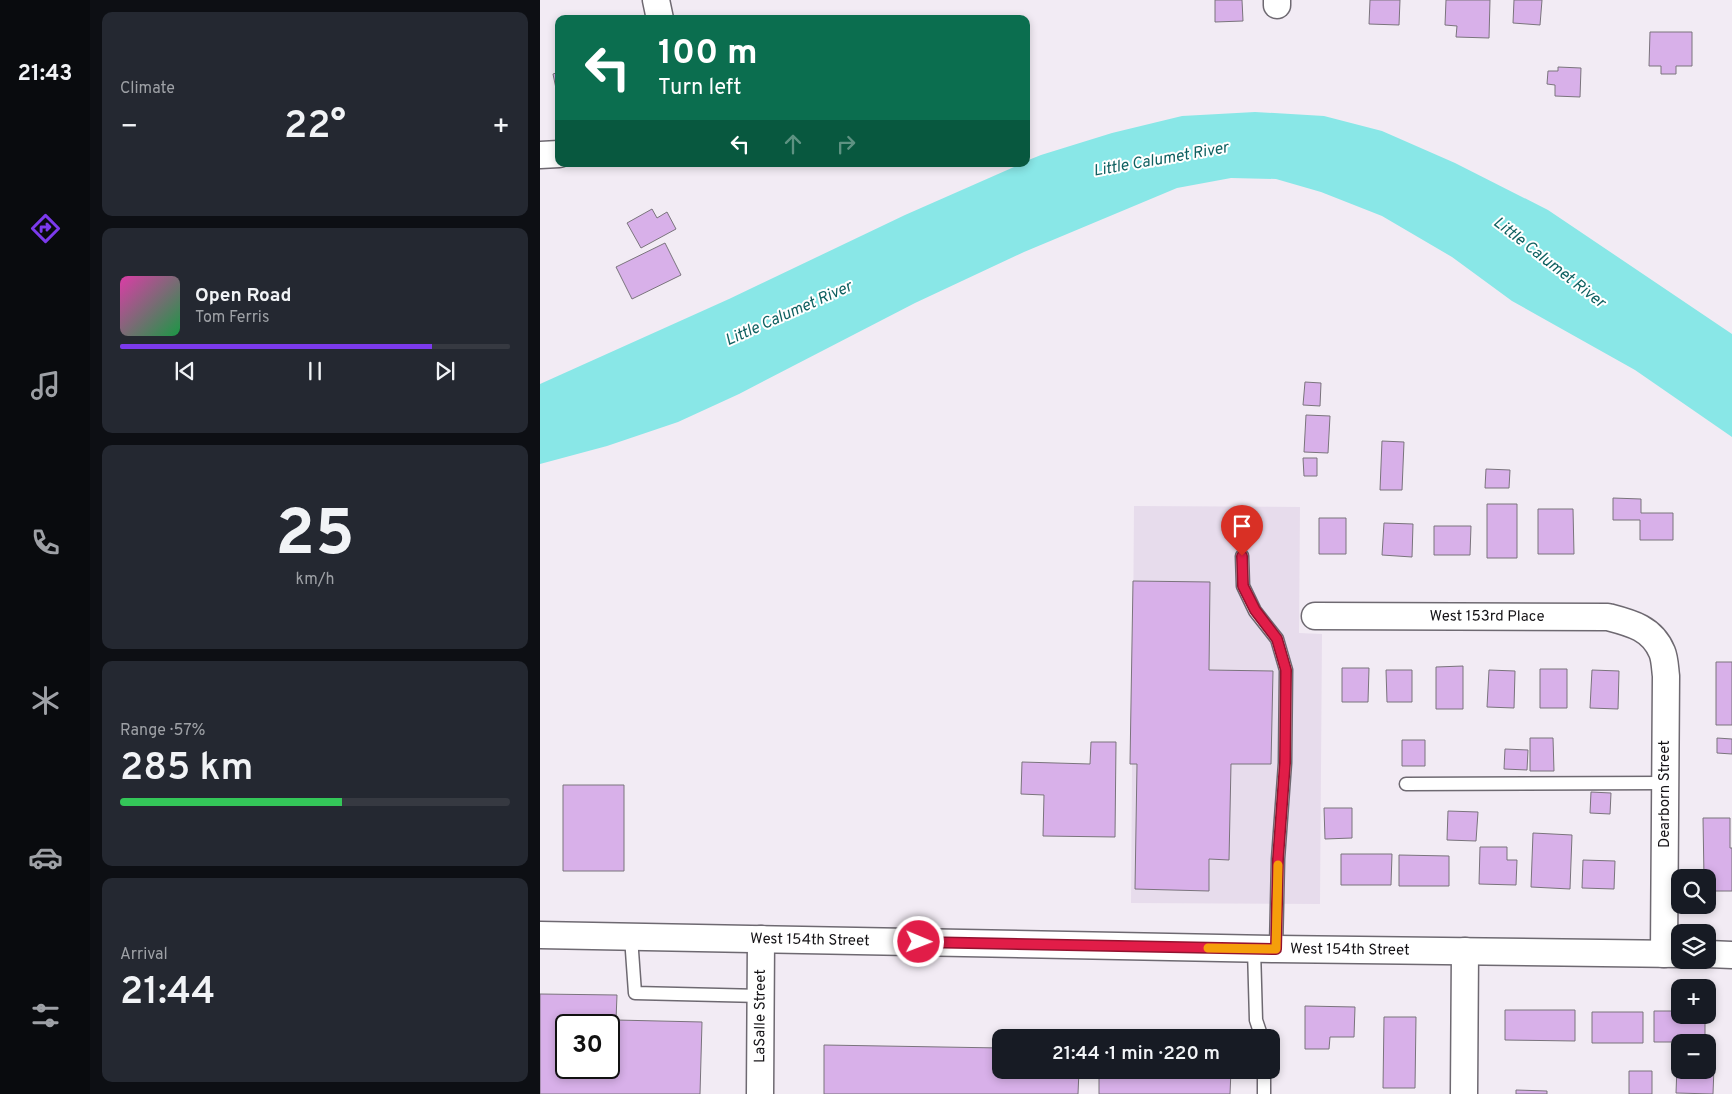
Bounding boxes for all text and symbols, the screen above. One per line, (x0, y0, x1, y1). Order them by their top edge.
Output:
text: 100 m (658, 32, 758, 76)
icon: left (575, 35, 640, 100)
text: 21:43 (18, 61, 72, 88)
text: Turn left (658, 75, 741, 102)
text: Climate (120, 79, 175, 99)
text: 22° (284, 103, 346, 152)
text: − (120, 110, 138, 146)
text: + (492, 110, 510, 146)
icon: left (726, 130, 754, 158)
icon: ahead (779, 130, 807, 158)
icon: right (832, 130, 860, 158)
water label: Little Calumet River (1092, 138, 1232, 182)
icon: directions (28, 211, 63, 246)
water label: Little Calumet River (1489, 213, 1611, 314)
water label: Little Calumet River (722, 276, 857, 351)
text: Open Road (195, 284, 291, 308)
text: Tom Ferris (195, 308, 269, 328)
icon: previous (171, 357, 199, 385)
icon: pause (301, 357, 329, 385)
icon: next (431, 357, 459, 385)
icon: music (28, 368, 63, 403)
text: 25 (275, 496, 355, 578)
pin (1221, 505, 1263, 556)
icon: arrive (1228, 512, 1256, 540)
icon: phone (28, 525, 63, 560)
text: km/h (296, 570, 334, 590)
street label: West 153rd Place (1429, 607, 1545, 626)
icon: climate (28, 683, 63, 718)
text: Range · 57% (120, 721, 205, 741)
street label: Dearborn Street (1656, 740, 1675, 848)
text: 285 km (120, 745, 254, 794)
icon: car (28, 840, 63, 875)
map controls (1671, 869, 1716, 1079)
button: search (1671, 869, 1716, 914)
position arrow (892, 915, 944, 967)
button: layers (1671, 924, 1716, 969)
street label: West 154th Street (750, 929, 870, 951)
street label: West 154th Street (1290, 940, 1410, 960)
text: Arrival (120, 945, 168, 965)
text: 21:44 (120, 969, 215, 1018)
street label: LaSalle Street (751, 969, 770, 1063)
button: + (1671, 979, 1716, 1024)
icon: filters (28, 998, 63, 1033)
speed limit sign: 30 (555, 1014, 620, 1079)
button: − (1671, 1034, 1716, 1079)
text: 21:44 · 1 min · 220 m (1052, 1042, 1220, 1066)

